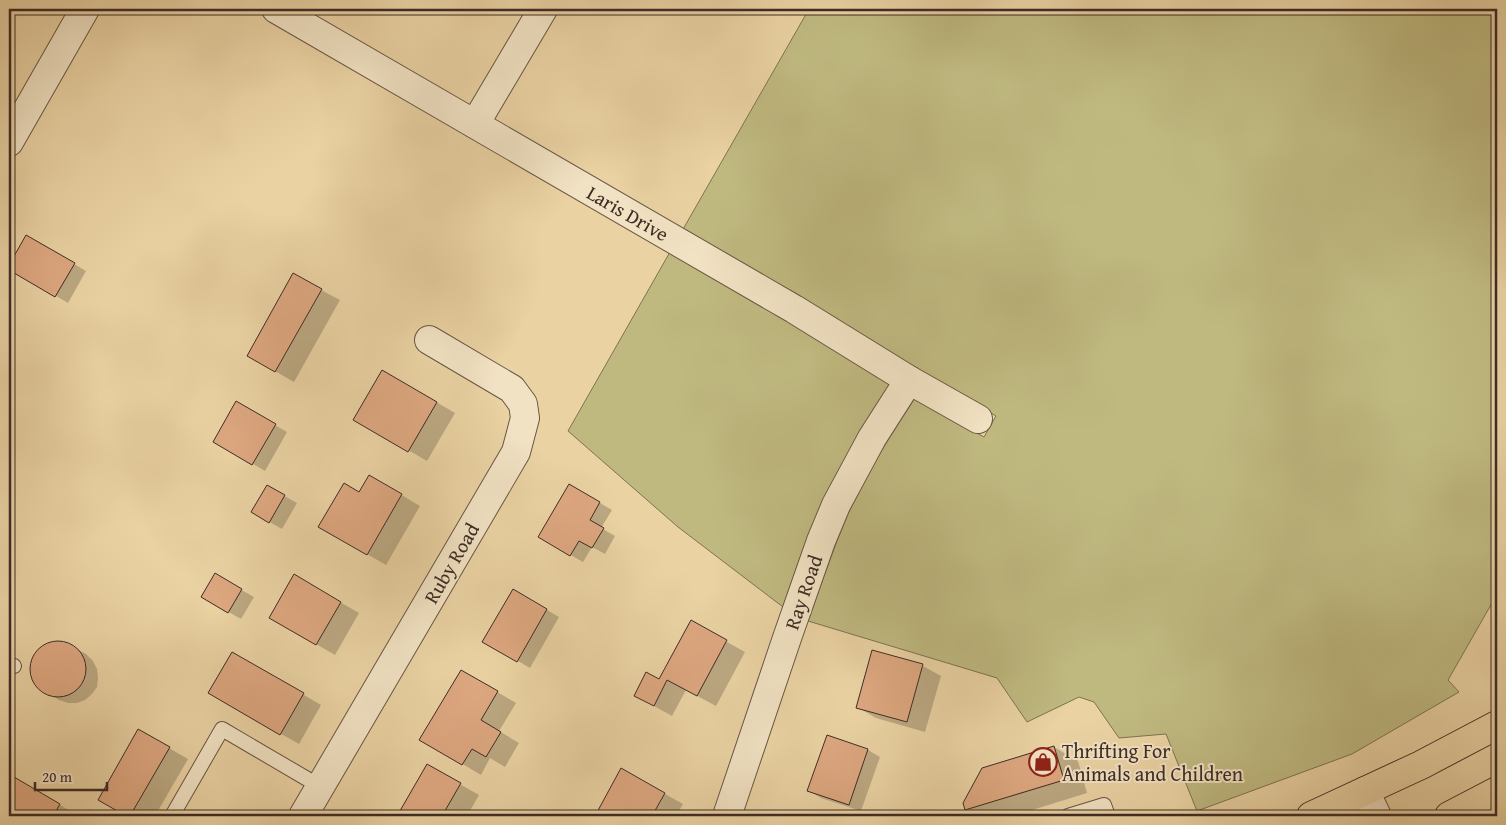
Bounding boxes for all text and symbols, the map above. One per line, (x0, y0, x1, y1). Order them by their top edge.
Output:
street label: Laris Drive (582, 178, 674, 248)
street label: Ruby Road (416, 517, 486, 609)
street label: Ray Road (777, 550, 829, 633)
place label: Thrifting For Animals and Children (1062, 736, 1243, 788)
shop icon: Thrifting For Animals and Children (1028, 747, 1058, 777)
scale bar (35, 760, 108, 792)
text: 20 m (42, 766, 73, 787)

